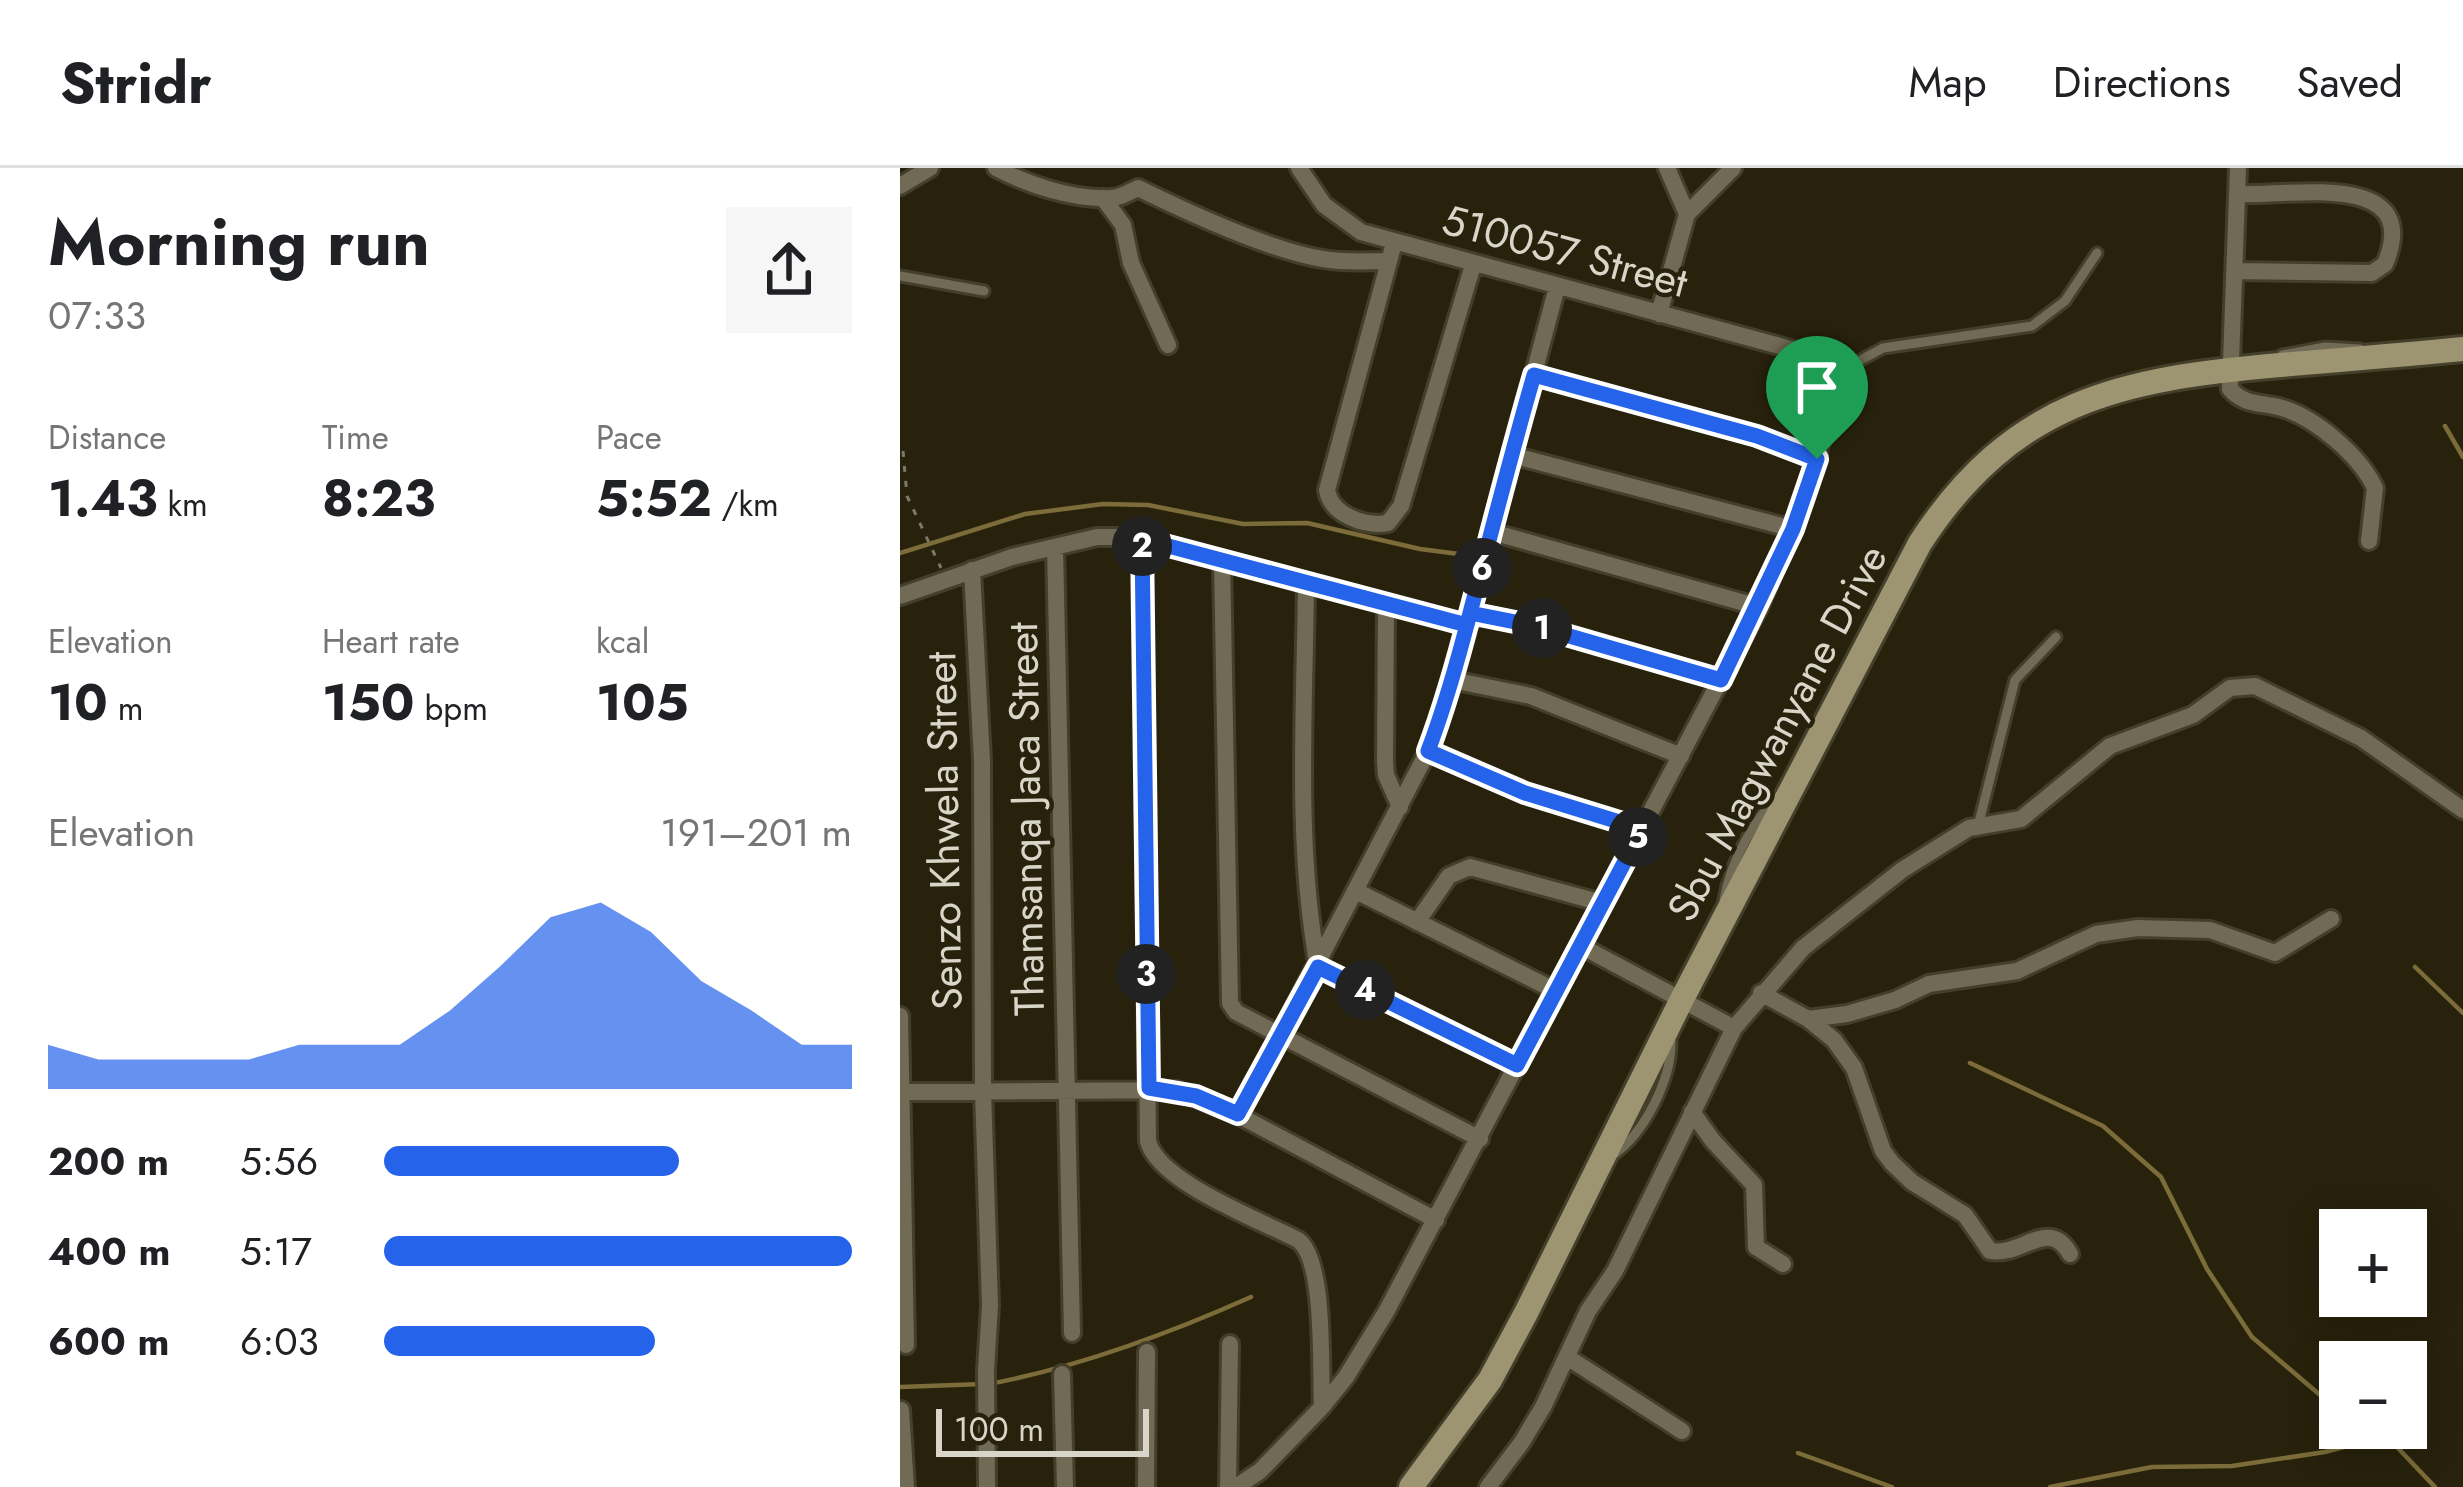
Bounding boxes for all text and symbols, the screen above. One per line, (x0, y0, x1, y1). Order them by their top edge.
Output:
text: Stridr (60, 42, 212, 124)
text: Map (1909, 52, 1987, 113)
text: Directions (2053, 52, 2231, 113)
text: Saved (2297, 52, 2403, 113)
street label: 510057 Street (1436, 189, 1694, 313)
text: Morning run (48, 194, 430, 290)
button: share (726, 207, 852, 333)
text: 07:33 (48, 287, 146, 344)
pin (1766, 336, 1868, 459)
icon: arrive (1784, 354, 1850, 420)
text: Distance (48, 414, 166, 461)
text: Time (322, 414, 389, 461)
text: Pace (596, 414, 662, 461)
text: 1.43 (48, 461, 158, 535)
text: 8:23 (322, 461, 436, 535)
text: 5:52 (596, 461, 712, 535)
text: km (158, 481, 208, 528)
text: /km (712, 481, 779, 528)
pin: 2 (1112, 516, 1172, 576)
text: 2 (1131, 522, 1153, 569)
street label: Sbu Magwanyane Drive (1652, 534, 1902, 932)
pin: 6 (1452, 538, 1512, 598)
text: 6 (1471, 544, 1493, 591)
pin: 1 (1512, 598, 1572, 658)
text: 1 (1534, 604, 1550, 651)
text: Elevation (48, 618, 172, 665)
text: Heart rate (322, 618, 460, 665)
text: kcal (596, 618, 649, 665)
street label: Thamsanqa Jaca Street (992, 622, 1060, 1016)
street label: Senzo Khwela Street (910, 651, 978, 1011)
text: 10 (48, 665, 108, 739)
text: 150 (322, 665, 415, 739)
text: 105 (596, 665, 689, 739)
text: m (108, 685, 143, 732)
text: bpm (415, 685, 488, 732)
text: Elevation (48, 804, 195, 861)
text: 191–201 m (660, 804, 852, 861)
pin: 5 (1608, 807, 1668, 867)
text: 5 (1627, 813, 1649, 860)
pin: 3 (1116, 944, 1176, 1004)
text: 3 (1136, 950, 1156, 997)
pin: 4 (1335, 960, 1395, 1020)
text: 4 (1353, 966, 1377, 1013)
text: 200 m (48, 1133, 169, 1190)
text: 5:56 (240, 1133, 318, 1190)
map controls (2319, 1209, 2427, 1449)
button: + (2319, 1209, 2427, 1317)
text: 400 m (48, 1223, 171, 1280)
text: 5:17 (240, 1223, 312, 1280)
text: 600 m (48, 1313, 169, 1370)
text: 6:03 (240, 1313, 319, 1370)
button: − (2319, 1341, 2427, 1449)
scale bar (936, 1403, 1149, 1456)
text: 100 m (954, 1406, 1044, 1453)

